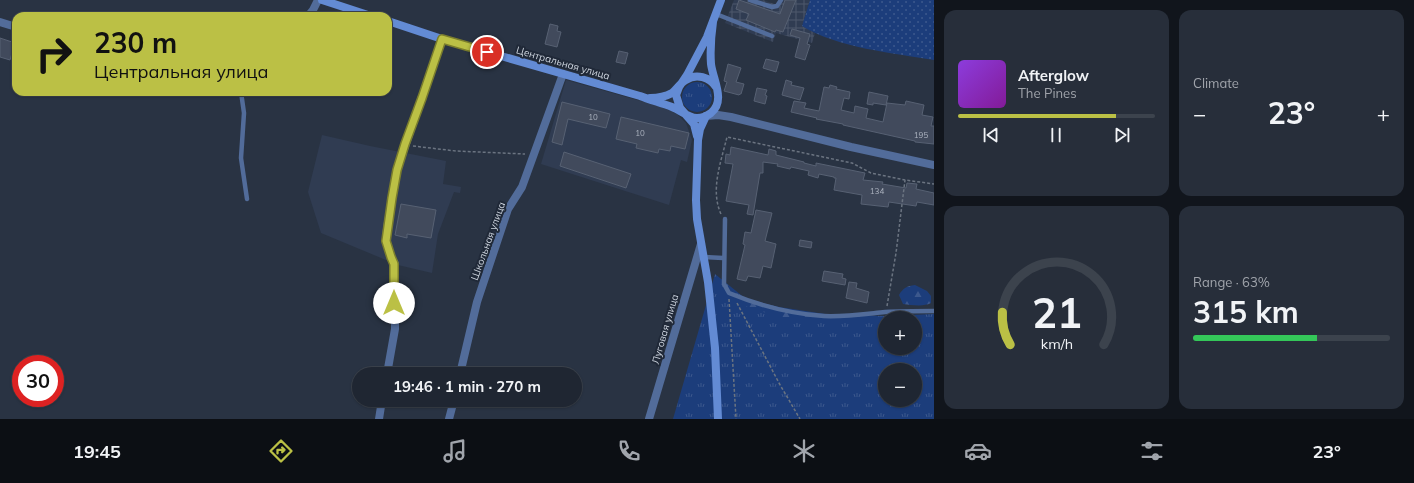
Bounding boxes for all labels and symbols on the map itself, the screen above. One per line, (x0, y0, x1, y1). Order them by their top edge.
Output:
pin (470, 35, 504, 69)
street label: Центральная улица (515, 43, 611, 83)
house number: 10 (588, 112, 598, 122)
house number: 10 (635, 128, 645, 138)
house number: 195 (914, 130, 928, 140)
house number: 134 (870, 186, 884, 196)
street label: Школьная улица (468, 200, 508, 282)
position arrow (373, 282, 415, 324)
street label: Луговая улица (649, 292, 681, 366)
speed limit sign: 30 (12, 355, 64, 407)

